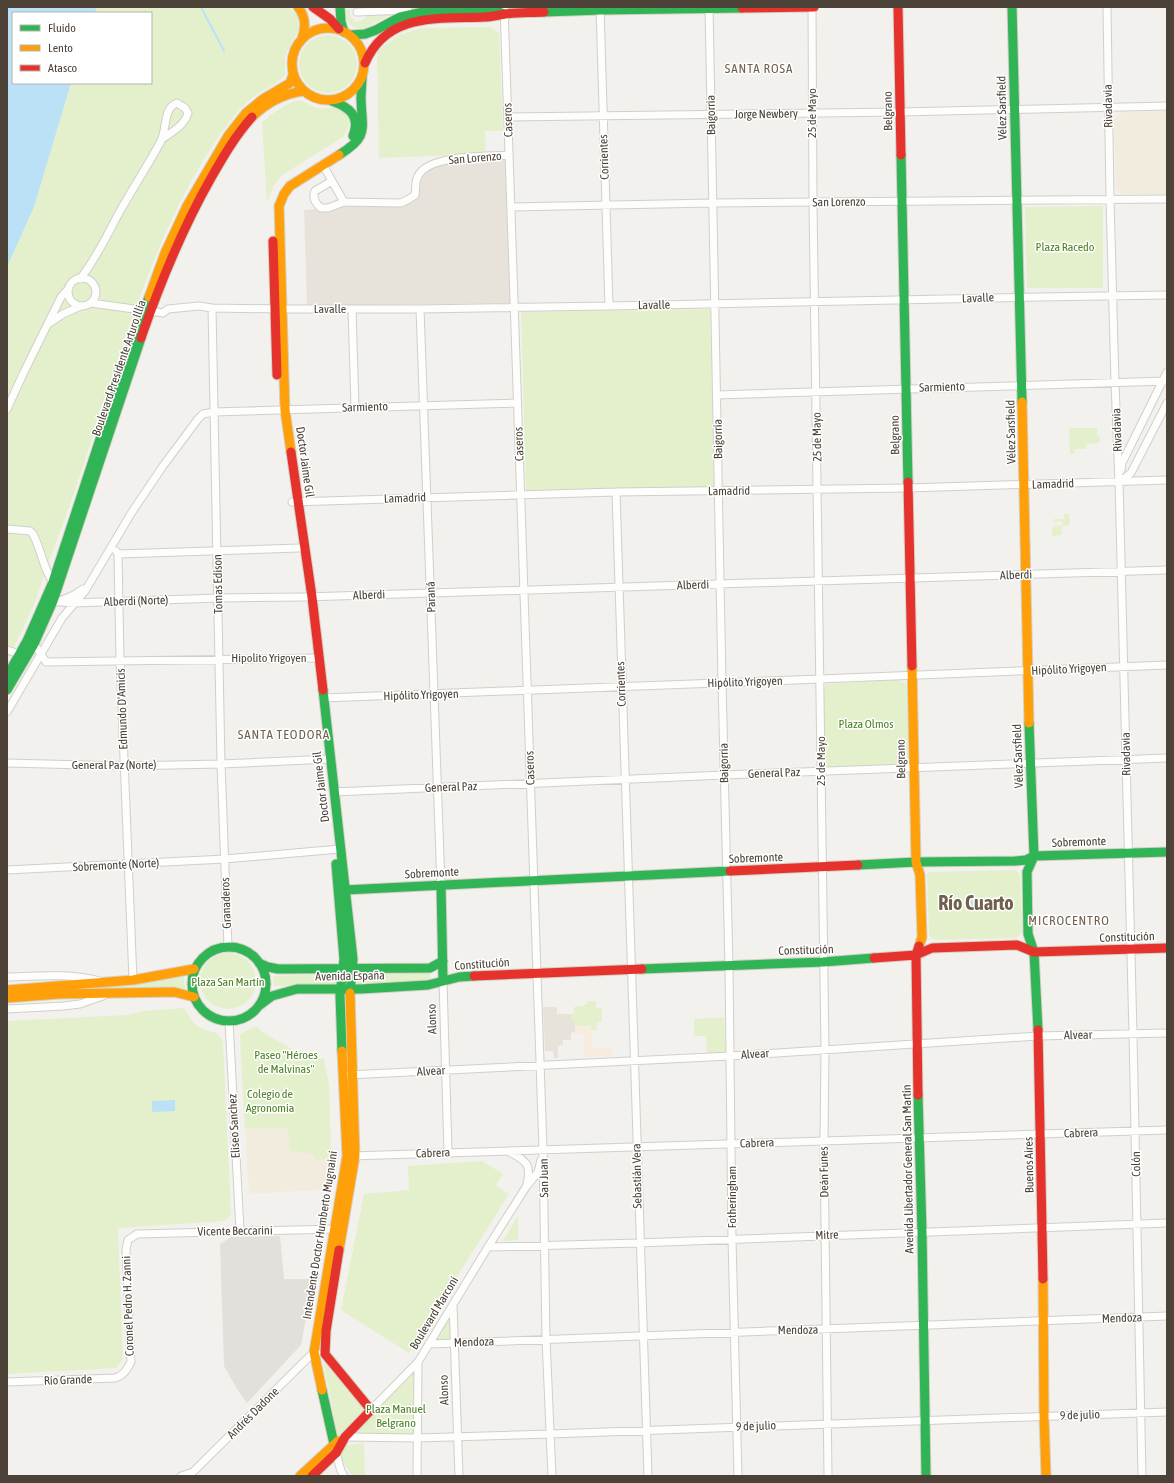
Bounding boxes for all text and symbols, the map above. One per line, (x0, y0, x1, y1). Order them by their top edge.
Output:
legend (12, 12, 152, 84)
text: Fluido (48, 21, 76, 35)
text: Lento (48, 41, 73, 55)
text: Atasco (48, 61, 78, 75)
district label: SANTA ROSA (725, 61, 793, 76)
street label: Vélez Sarsfield (994, 76, 1010, 140)
street label: Rivadavia (1101, 84, 1115, 128)
street label: 25 de Mayo (805, 88, 819, 138)
street label: Belgrano (881, 91, 895, 131)
street label: Baigorria (704, 95, 718, 135)
street label: Caseros (500, 103, 516, 137)
street label: Jorge Newbery (734, 106, 798, 122)
street label: Corrientes (596, 134, 612, 180)
street label: San Lorenzo (448, 149, 502, 167)
street label: San Lorenzo (812, 195, 866, 209)
park label: Plaza Racedo (1036, 240, 1095, 254)
street label: Lavalle (962, 290, 994, 306)
street label: Boulevard Presidente Arturo Illia (89, 298, 149, 438)
street label: Lavalle (638, 298, 670, 312)
street label: Lavalle (314, 302, 346, 316)
street label: Sarmiento (919, 379, 965, 395)
street label: Sarmiento (342, 399, 388, 415)
street label: Vélez Sarsfield (1003, 400, 1019, 464)
street label: Rivadavia (1109, 408, 1125, 452)
street label: 25 de Mayo (810, 412, 824, 462)
street label: Belgrano (888, 415, 902, 455)
street label: Baigorria (711, 419, 725, 459)
street label: Doctor Jaime Gil (293, 426, 317, 499)
street label: Caseros (511, 427, 527, 461)
street label: Lamadrid (1032, 476, 1074, 492)
street label: Lamadrid (708, 484, 750, 498)
street label: Lamadrid (384, 490, 426, 506)
street label: Tomas Edison (210, 554, 226, 614)
street label: Alberdi (1000, 567, 1032, 583)
street label: Alberdi (677, 577, 709, 593)
street label: Paraná (423, 581, 439, 613)
street label: Alberdi (353, 587, 385, 603)
street label: Alberdi (Norte) (104, 593, 169, 609)
street label: Hipolito Yrigoyen (231, 651, 307, 665)
street label: Hipólito Yrigoyen (1031, 660, 1107, 678)
street label: Corrientes (613, 661, 629, 707)
street label: Edmundo D'Amicis (114, 668, 130, 750)
street label: Hipólito Yrigoyen (707, 674, 783, 690)
street label: Hipólito Yrigoyen (383, 687, 459, 703)
park label: Plaza Olmos (839, 717, 893, 731)
street label: Vélez Sarsfield (1010, 724, 1026, 788)
district label: SANTA TEODORA (238, 727, 330, 742)
street label: Rivadavia (1119, 732, 1133, 776)
street label: 25 de Mayo (814, 736, 828, 786)
street label: Belgrano (894, 739, 908, 779)
street label: Baigorria (717, 743, 731, 783)
street label: Doctor Jaime Gil (310, 750, 332, 823)
street label: Caseros (522, 751, 538, 785)
street label: General Paz (Norte) (72, 758, 156, 772)
street label: General Paz (748, 765, 801, 781)
street label: General Paz (425, 779, 478, 795)
street label: Sobremonte (1052, 834, 1106, 850)
street label: Sobremonte (729, 850, 783, 866)
street label: Sobremonte (Norte) (72, 856, 160, 874)
street label: Sobremonte (405, 865, 459, 881)
street label: Granaderos (218, 877, 234, 929)
district label: Río Cuarto (938, 891, 1014, 914)
district label: MICROCENTRO (1028, 913, 1110, 928)
street label: Constitución (1099, 929, 1155, 945)
street label: Constitución (778, 942, 834, 958)
street label: Constitución (454, 955, 510, 973)
street label: Avenida España (315, 968, 385, 984)
park label: Plaza San Martín (191, 975, 265, 989)
street label: Alonso (424, 1003, 440, 1034)
street label: Alvear (1064, 1028, 1093, 1042)
street label: Alvear (740, 1046, 770, 1062)
park label: Paseo "Héroes de Malvinas" (254, 1048, 318, 1076)
street label: Alvear (416, 1063, 446, 1079)
street label: Avenida Libertador General San Martín (900, 1084, 916, 1254)
park label: Colegio de Agronomia (246, 1087, 294, 1115)
street label: Eliseo Sanchez (225, 1093, 243, 1159)
street label: Cabrera (1063, 1125, 1099, 1141)
street label: Cabrera (739, 1135, 775, 1151)
street label: Buenos Aires (1022, 1137, 1036, 1193)
street label: Sebastián Vera (629, 1143, 645, 1209)
street label: Cabrera (415, 1145, 451, 1161)
street label: Deán Funes (817, 1146, 831, 1198)
street label: Intendente Doctor Humberto Mugnaini (300, 1150, 340, 1320)
street label: Colón (1129, 1151, 1143, 1177)
street label: San Juan (537, 1158, 551, 1198)
street label: Fotheringham (725, 1166, 739, 1228)
street label: Vicente Beccarini (197, 1223, 273, 1239)
street label: Mitre (815, 1228, 839, 1242)
street label: Coronel Pedro H. Zanni (119, 1256, 137, 1356)
street label: Boulevard Marconi (407, 1274, 461, 1352)
street label: Mendoza (1102, 1310, 1142, 1326)
street label: Mendoza (778, 1323, 818, 1337)
street label: Mendoza (454, 1334, 494, 1350)
street label: Río Grande (44, 1372, 92, 1388)
street label: Alonso (436, 1374, 452, 1405)
street label: Andrés Dadone (224, 1384, 282, 1442)
park label: Plaza Manuel Belgrano (366, 1402, 427, 1430)
street label: 9 de julio (1060, 1407, 1101, 1423)
street label: 9 de julio (736, 1418, 777, 1434)

